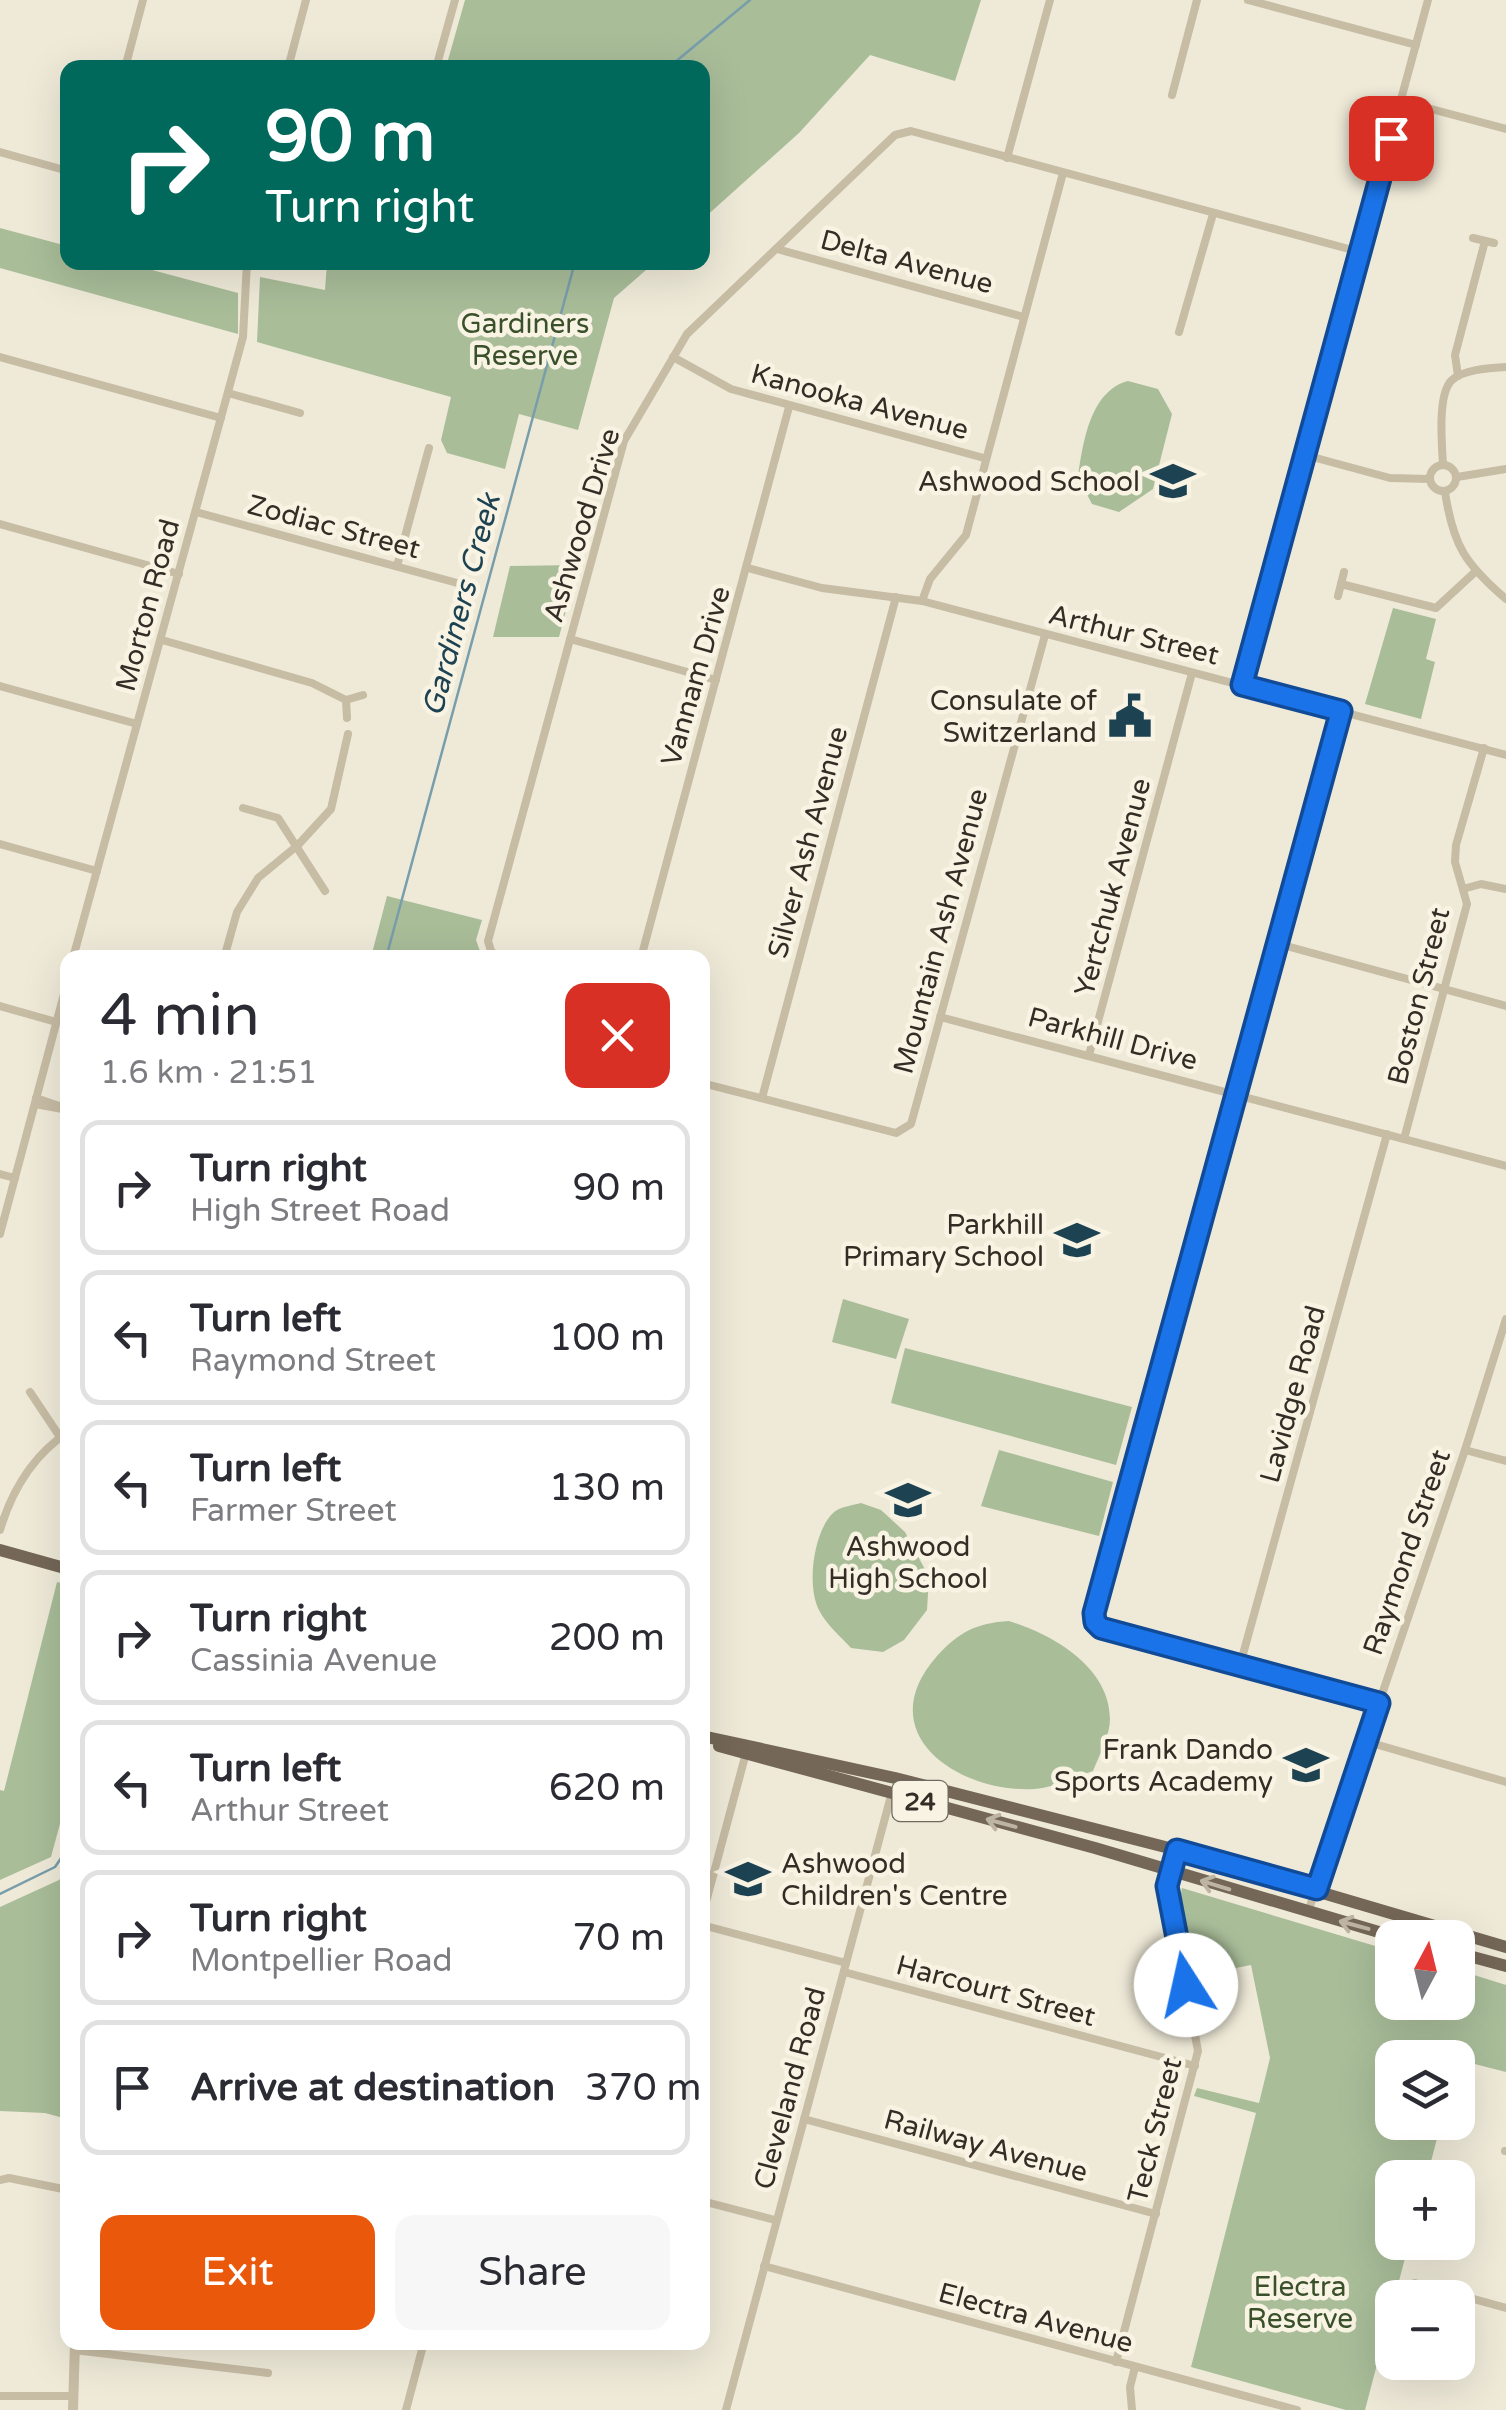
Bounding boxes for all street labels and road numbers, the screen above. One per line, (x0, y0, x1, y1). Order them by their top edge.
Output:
street label: Delta Avenue (817, 223, 997, 301)
street label: Kanooka Avenue (747, 357, 972, 447)
street label: Ashwood Drive (536, 424, 628, 626)
street label: Zodiac Street (244, 488, 424, 566)
street label: Morton Road (109, 516, 187, 695)
street label: Vannam Drive (654, 582, 738, 770)
street label: Arthur Street (1045, 597, 1223, 673)
street label: Silver Ash Avenue (761, 723, 855, 962)
street label: Yertchuk Avenue (1067, 774, 1158, 1000)
street label: Mountain Ash Avenue (886, 785, 995, 1078)
street label: Boston Street (1381, 904, 1457, 1088)
street label: Parkhill Drive (1024, 1000, 1201, 1078)
street label: Lavidge Road (1253, 1302, 1333, 1487)
street label: Raymond Street (1356, 1445, 1458, 1660)
road number: 24 (892, 1781, 948, 1821)
street label: Harcourt Street (892, 1948, 1099, 2034)
street label: Cleveland Road (747, 1984, 833, 2193)
street label: Teck Street (1120, 2054, 1190, 2206)
street label: Railway Avenue (880, 2102, 1091, 2190)
street label: Electra Avenue (935, 2276, 1137, 2360)

